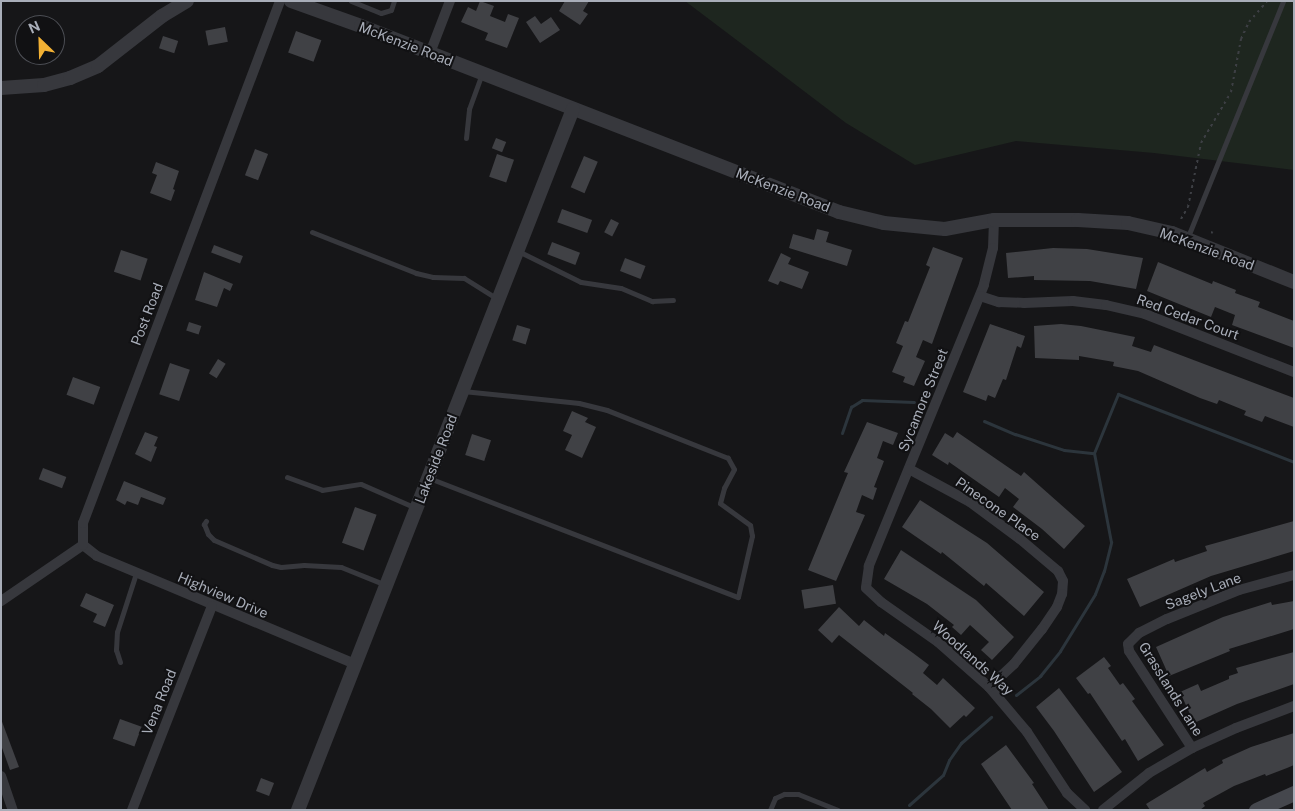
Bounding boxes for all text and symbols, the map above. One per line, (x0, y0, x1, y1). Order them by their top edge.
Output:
north arrow (15, 15, 65, 65)
text: N (26, 18, 43, 37)
street label: McKenzie Road (356, 18, 456, 70)
street label: McKenzie Road (733, 164, 833, 216)
street label: McKenzie Road (1157, 224, 1257, 274)
street label: Post Road (127, 280, 167, 348)
street label: Red Cedar Court (1134, 291, 1242, 343)
street label: Sycamore Street (895, 346, 951, 454)
street label: Lakeside Road (411, 412, 461, 506)
street label: Pinecone Place (952, 474, 1044, 544)
street label: Highview Drive (175, 568, 271, 622)
street label: Sagely Lane (1163, 569, 1243, 613)
street label: Woodlands Way (929, 617, 1017, 699)
street label: Grasslands Lane (1135, 639, 1207, 739)
street label: Vena Road (138, 667, 180, 737)

